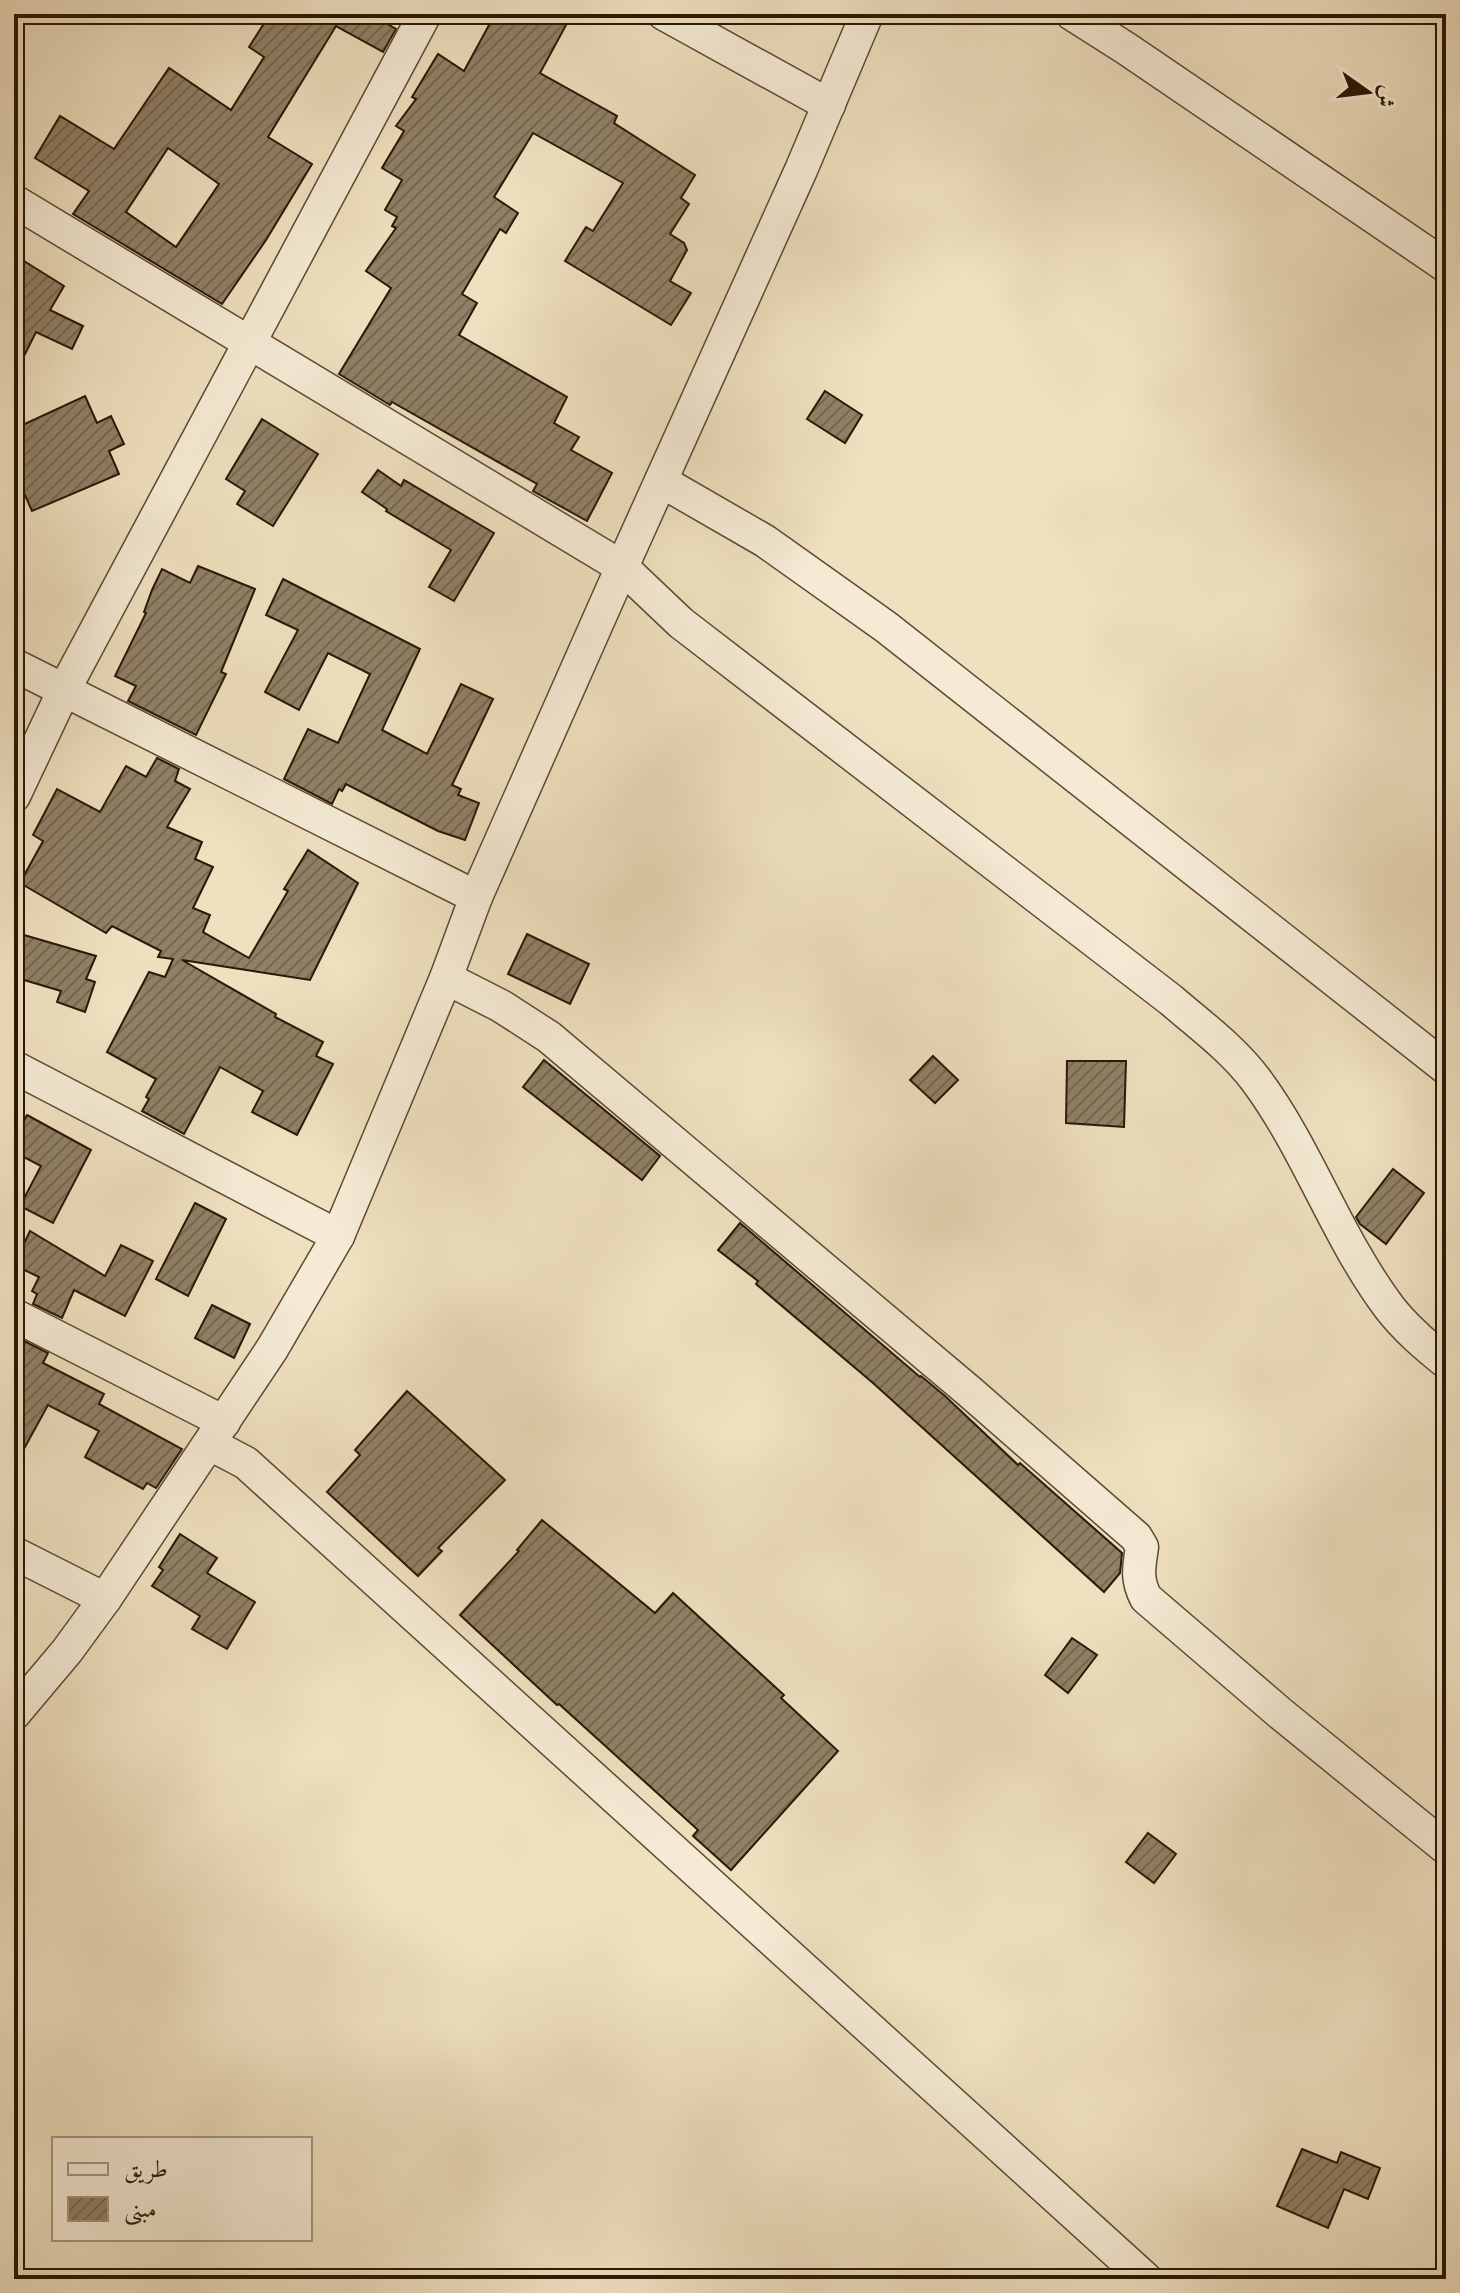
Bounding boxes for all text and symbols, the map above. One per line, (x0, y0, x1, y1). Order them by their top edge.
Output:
north arrow (1328, 52, 1408, 132)
text: ش (1370, 83, 1402, 110)
legend (52, 2137, 312, 2241)
text: طريق (124, 2155, 168, 2185)
text: مبنى (124, 2195, 157, 2226)

